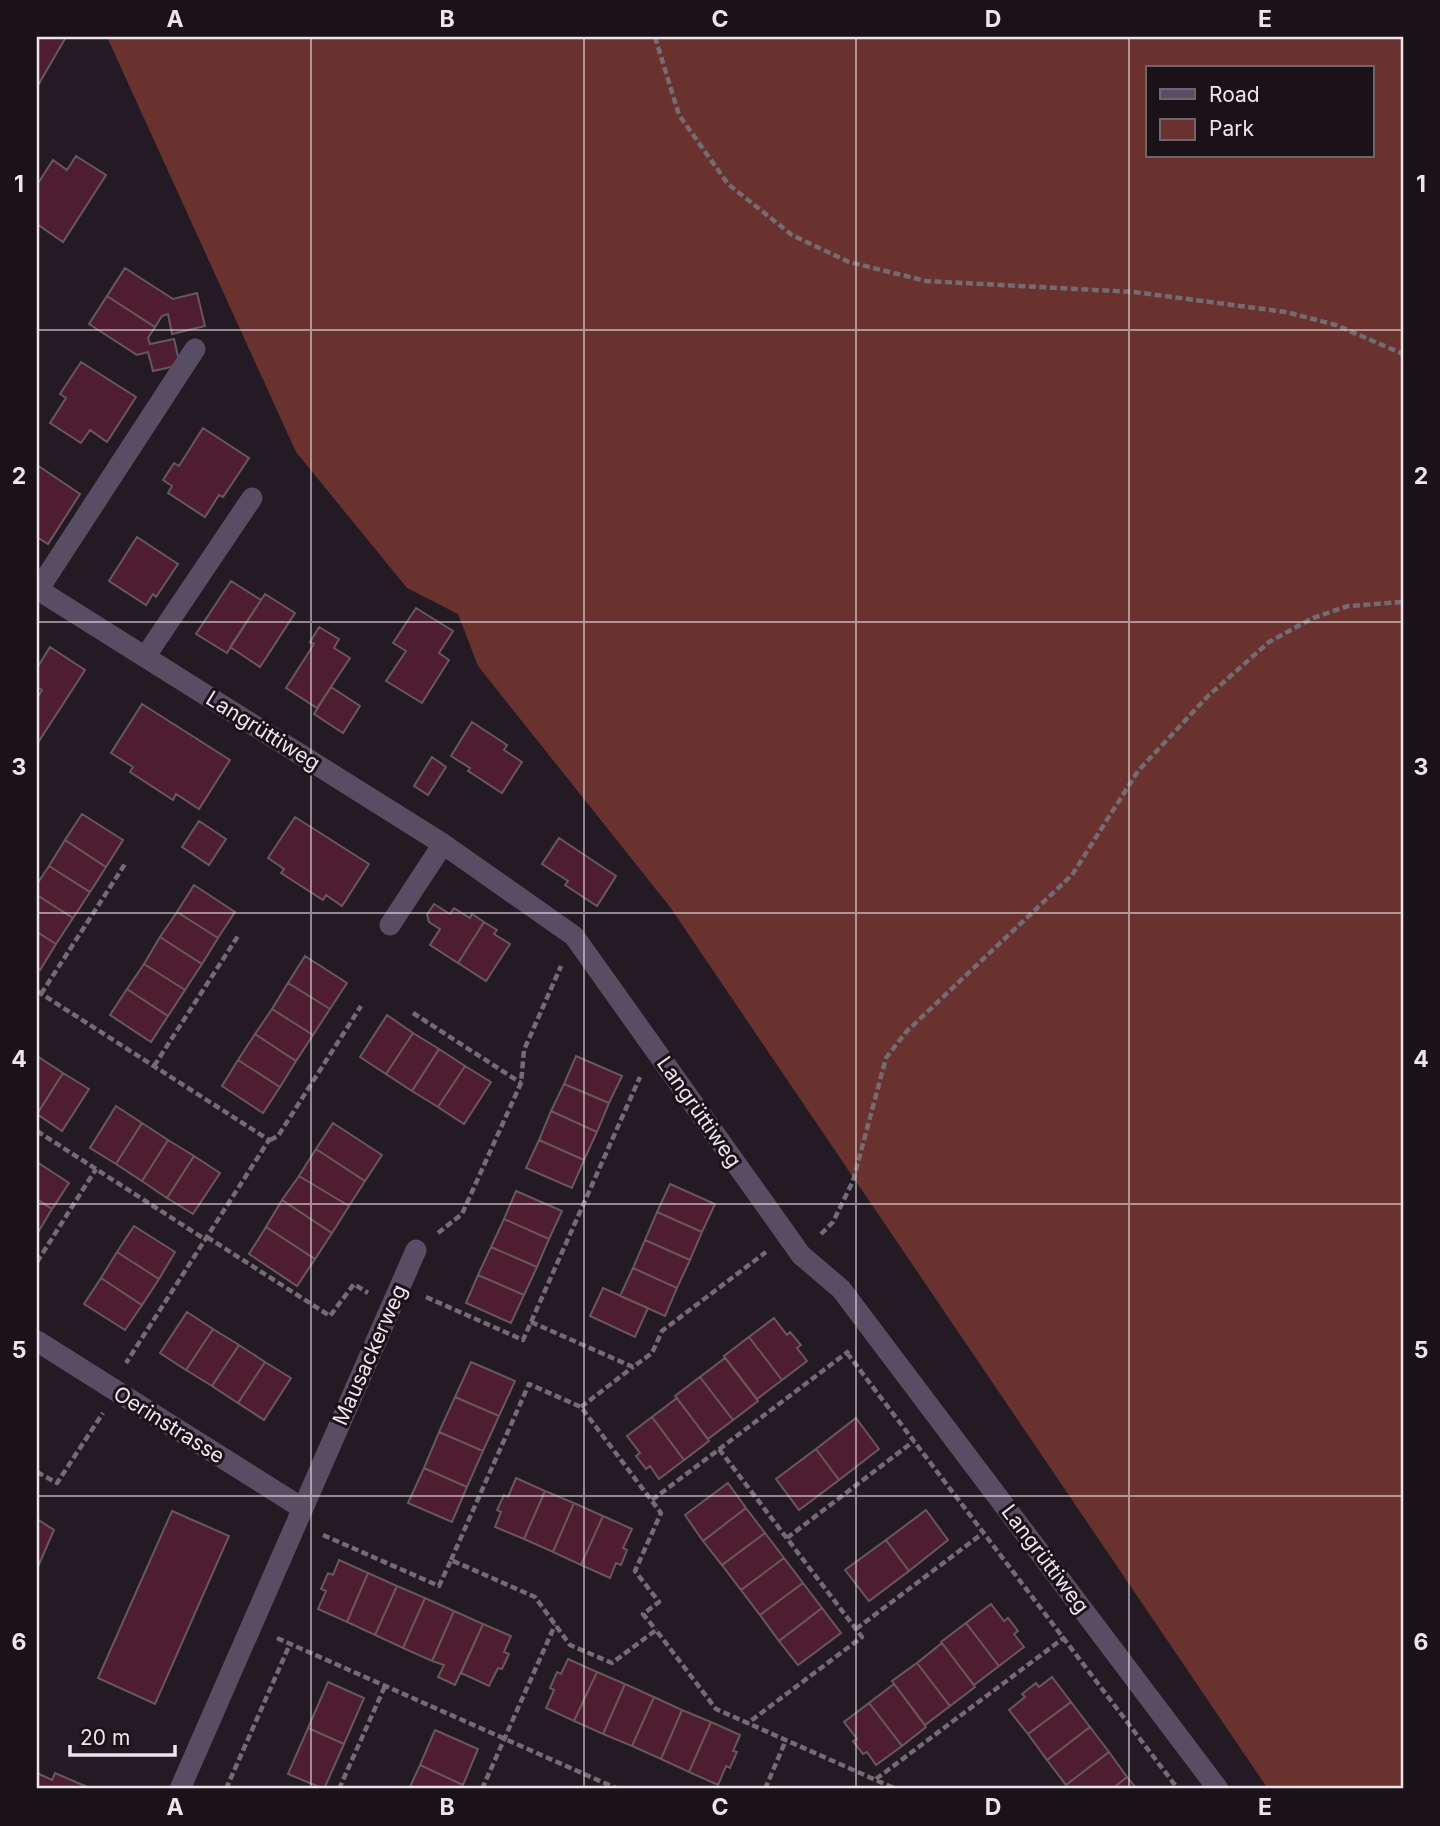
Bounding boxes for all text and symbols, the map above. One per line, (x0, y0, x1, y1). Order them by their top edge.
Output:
text: A (166, 5, 184, 33)
text: B (439, 5, 455, 33)
text: C (711, 5, 729, 33)
text: D (985, 5, 1001, 33)
text: E (1258, 5, 1272, 33)
legend (1146, 66, 1374, 158)
text: Road (1209, 82, 1260, 107)
text: Park (1209, 116, 1254, 141)
text: 1 (14, 170, 24, 198)
text: 1 (1416, 170, 1426, 198)
text: 2 (12, 462, 26, 490)
text: 2 (1414, 462, 1428, 490)
street label: Langrüttiweg (202, 686, 325, 775)
text: 3 (12, 753, 26, 781)
text: 3 (1414, 753, 1428, 781)
text: 4 (11, 1045, 27, 1073)
text: 4 (1413, 1045, 1429, 1073)
street label: Langrüttiweg (652, 1051, 747, 1172)
street label: Mausackerweg (327, 1281, 412, 1429)
text: 5 (12, 1336, 26, 1364)
text: 5 (1414, 1336, 1428, 1364)
street label: Oerinstrasse (109, 1381, 229, 1469)
street label: Langrüttiweg (996, 1499, 1094, 1618)
text: 6 (12, 1628, 26, 1656)
text: 6 (1414, 1628, 1428, 1656)
scale bar (70, 1714, 175, 1758)
text: 20 m (80, 1725, 130, 1750)
text: A (166, 1793, 184, 1821)
text: B (439, 1793, 455, 1821)
text: C (711, 1793, 729, 1821)
text: D (985, 1793, 1001, 1821)
text: E (1258, 1793, 1272, 1821)

